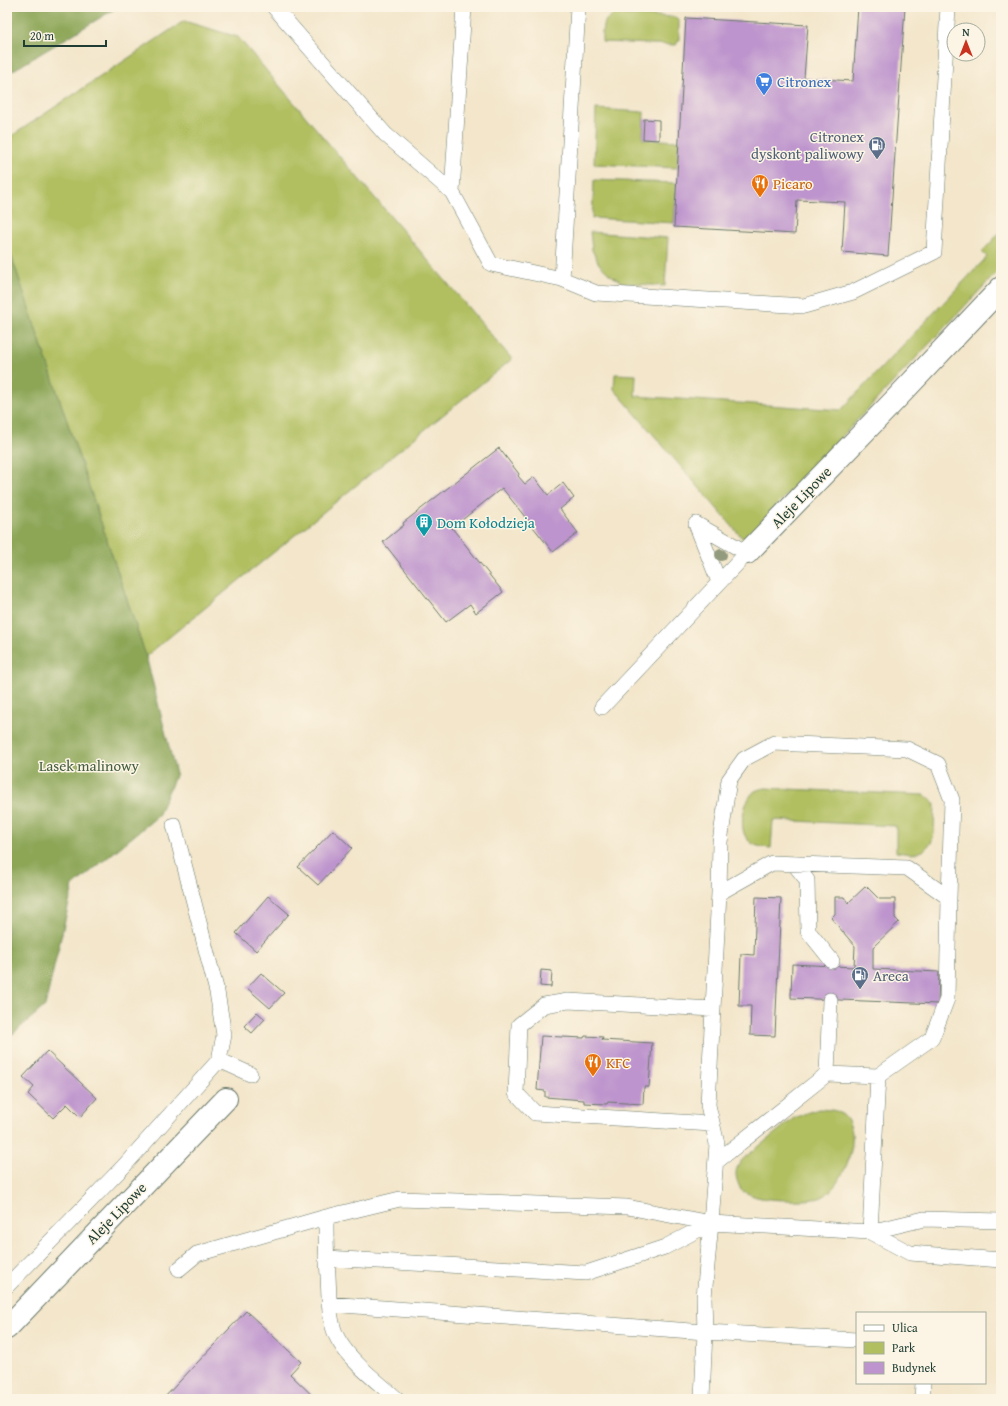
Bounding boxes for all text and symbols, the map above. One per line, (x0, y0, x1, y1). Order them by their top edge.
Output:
scale bar (24, 22, 106, 48)
north arrow (946, 22, 986, 62)
text: N (962, 24, 970, 40)
text: 20 m (30, 27, 54, 44)
supermarket icon: Citronex (754, 71, 774, 96)
place label: Citronex (777, 71, 832, 92)
place label: Citronex dyskont paliwowy (751, 126, 865, 164)
fuel station icon: Citronex dyskont paliwowy (867, 135, 887, 160)
restaurant icon: Picaro (750, 173, 770, 198)
place label: Picaro (773, 173, 813, 194)
street label: Aleje Lipowe (766, 461, 836, 533)
building icon: Dom Kołodzieja (414, 512, 434, 537)
place label: Dom Kołodzieja (437, 512, 535, 533)
park label: Lasek malinowy (39, 755, 140, 776)
fuel station icon: Areca (850, 965, 870, 990)
place label: Areca (873, 965, 909, 986)
restaurant icon: KFC (583, 1052, 603, 1077)
place label: KFC (606, 1052, 630, 1073)
street label: Aleje Lipowe (81, 1177, 151, 1249)
legend (856, 1312, 986, 1384)
text: Ulica (892, 1319, 918, 1336)
text: Park (892, 1339, 916, 1356)
text: Budynek (892, 1359, 937, 1376)

